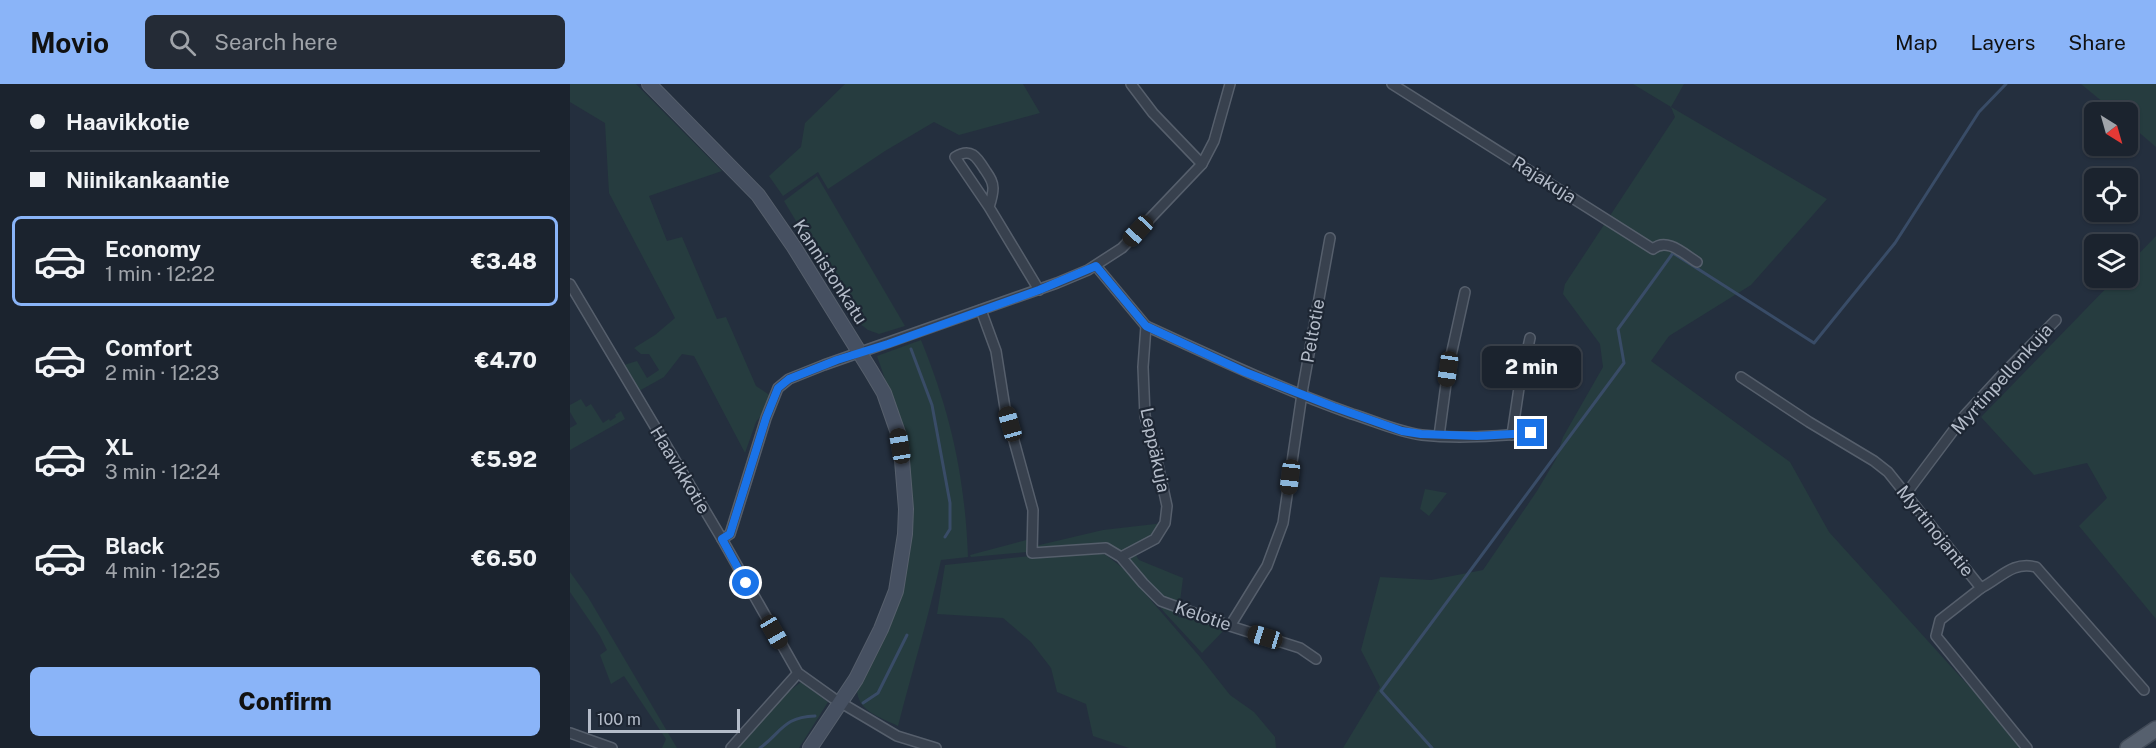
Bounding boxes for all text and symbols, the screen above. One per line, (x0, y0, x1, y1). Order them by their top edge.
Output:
search box (145, 15, 565, 69)
text: Movio (30, 26, 109, 59)
icon: search (166, 26, 199, 59)
text: Search here (214, 29, 338, 55)
text: Map (1895, 30, 1938, 55)
text: Layers (1971, 30, 2035, 55)
text: Share (2068, 30, 2126, 55)
north arrow (2084, 102, 2138, 156)
map controls (2084, 102, 2138, 288)
text: Haavikkotie (66, 109, 190, 135)
street label: Rajakuja (1508, 152, 1580, 207)
text: Niinikankaantie (66, 167, 230, 193)
button: locate (2084, 168, 2138, 222)
car (1119, 212, 1157, 250)
street label: Kannistonkatu (789, 216, 872, 328)
icon: car (33, 234, 87, 288)
button: layers (2084, 234, 2138, 288)
text: Economy (105, 236, 201, 262)
text: €3.48 (471, 248, 537, 274)
text: 1 min · 12:22 (105, 262, 215, 286)
street label: Peltotie (1297, 297, 1328, 364)
street label: Myrtinpellonkuja (1947, 319, 2057, 438)
icon: car (33, 333, 87, 387)
text: Comfort (105, 335, 192, 361)
callout: 2 min (1482, 346, 1580, 388)
text: €4.70 (475, 347, 537, 373)
car (1437, 350, 1459, 388)
text: 2 min (1505, 355, 1558, 379)
text: 2 min · 12:23 (105, 361, 219, 385)
car (996, 404, 1024, 444)
street label: Leppäkuja (1136, 405, 1175, 494)
route end (1517, 419, 1544, 446)
street label: Haavikkotie (646, 422, 715, 517)
car (888, 427, 912, 465)
icon: car (33, 432, 87, 486)
text: XL (105, 434, 133, 460)
text: €5.92 (471, 446, 537, 472)
car (1279, 458, 1301, 496)
text: 3 min · 12:24 (105, 460, 220, 484)
street label: Myrtinojantie (1892, 481, 1978, 580)
icon: car (33, 531, 87, 585)
text: Black (105, 533, 164, 559)
text: €6.50 (471, 545, 537, 571)
text: 4 min · 12:25 (105, 559, 220, 583)
route start (732, 569, 759, 596)
street label: Kelotie (1172, 596, 1234, 635)
car (757, 612, 791, 652)
car (1245, 623, 1285, 651)
button: Confirm (30, 667, 540, 736)
scale bar (588, 706, 740, 734)
text: 100 m (597, 710, 641, 729)

